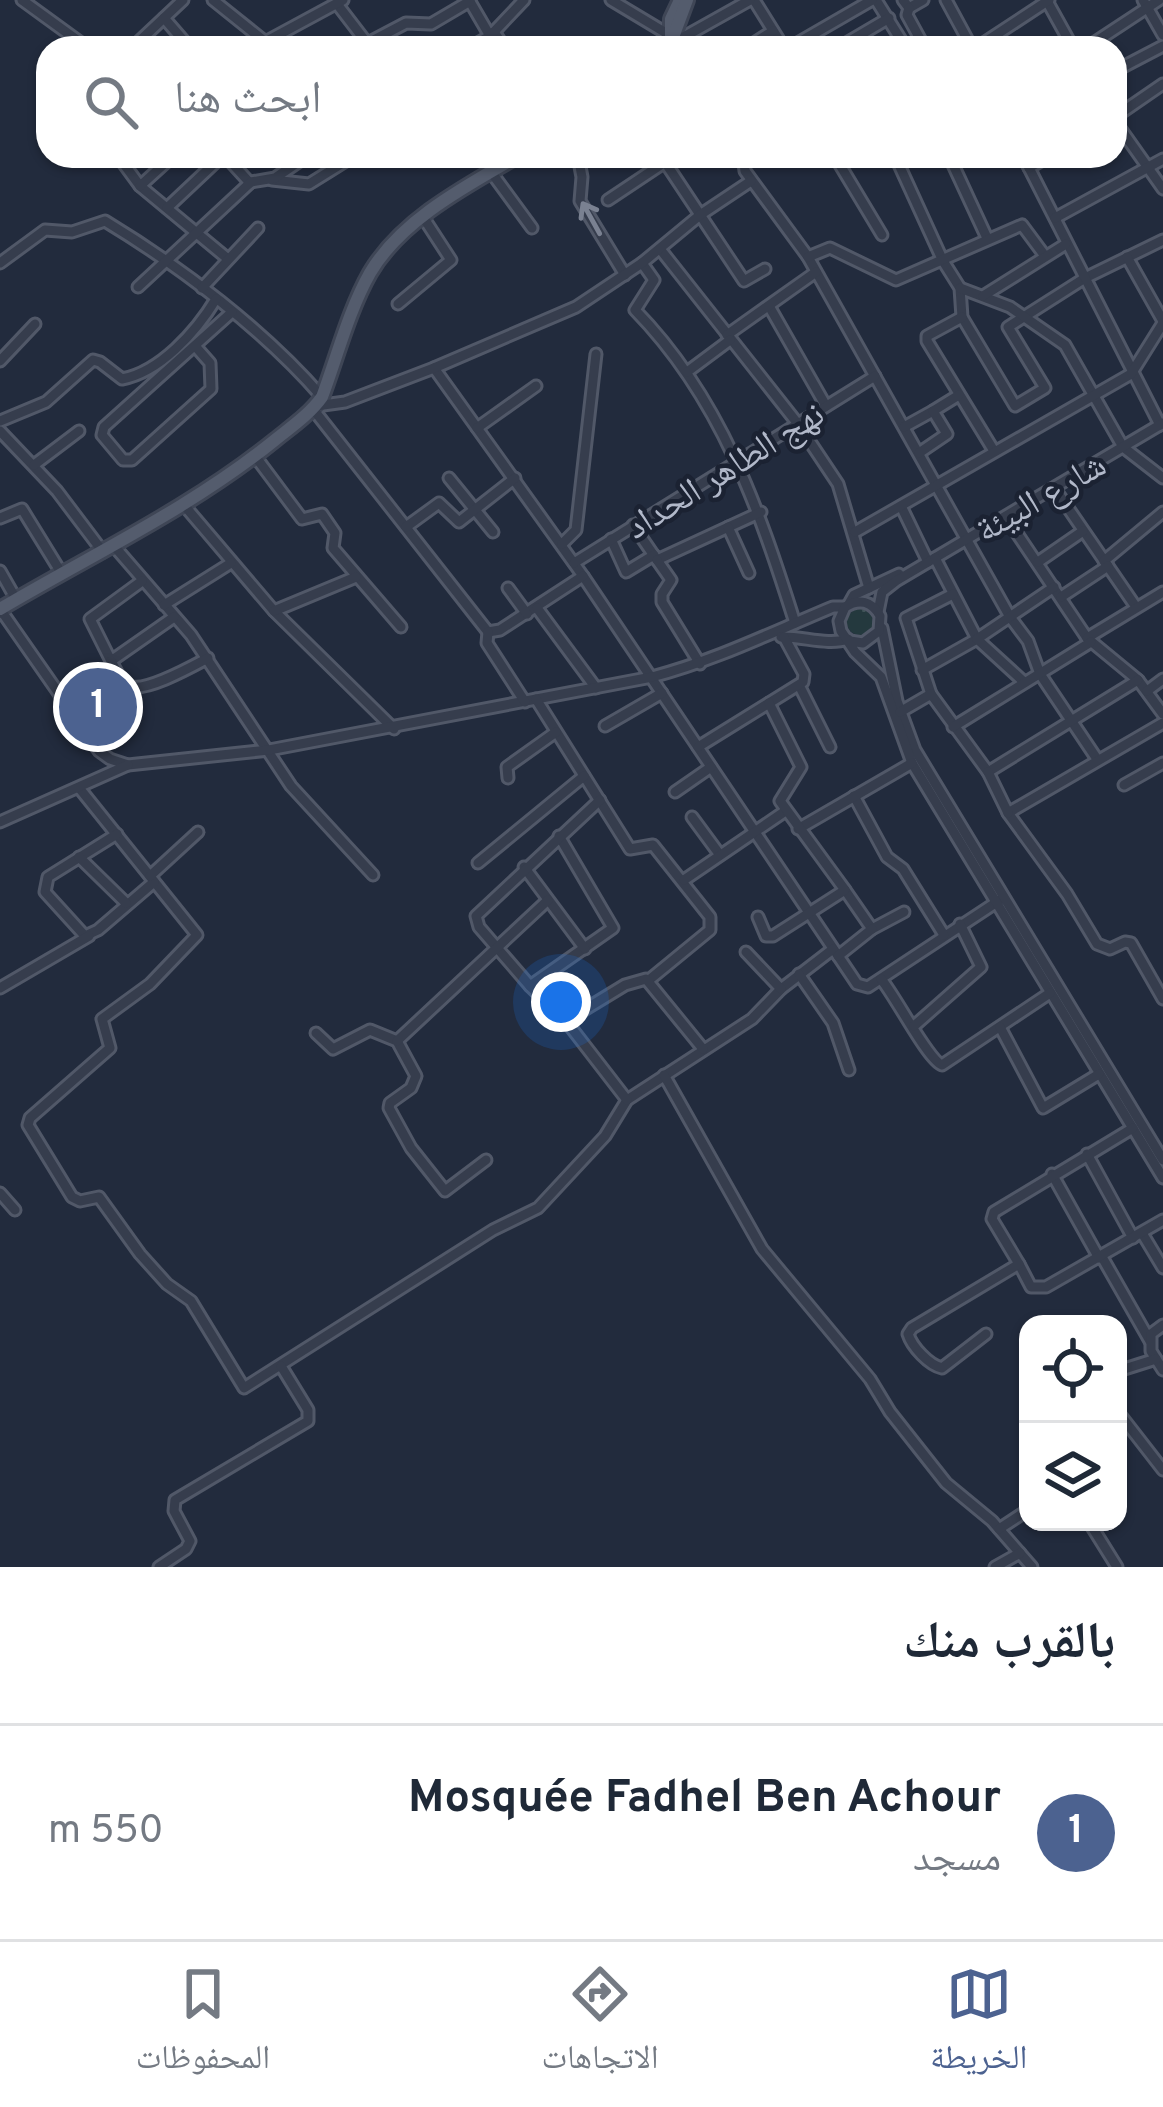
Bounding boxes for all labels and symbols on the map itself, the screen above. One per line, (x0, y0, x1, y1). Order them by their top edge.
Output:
one-way arrow (578, 202, 602, 237)
street label: نهج الطاهر الحداد (618, 393, 834, 552)
street label: شارع البيئة (968, 444, 1116, 555)
pin: 1 (59, 662, 137, 752)
your location (531, 972, 591, 1032)

